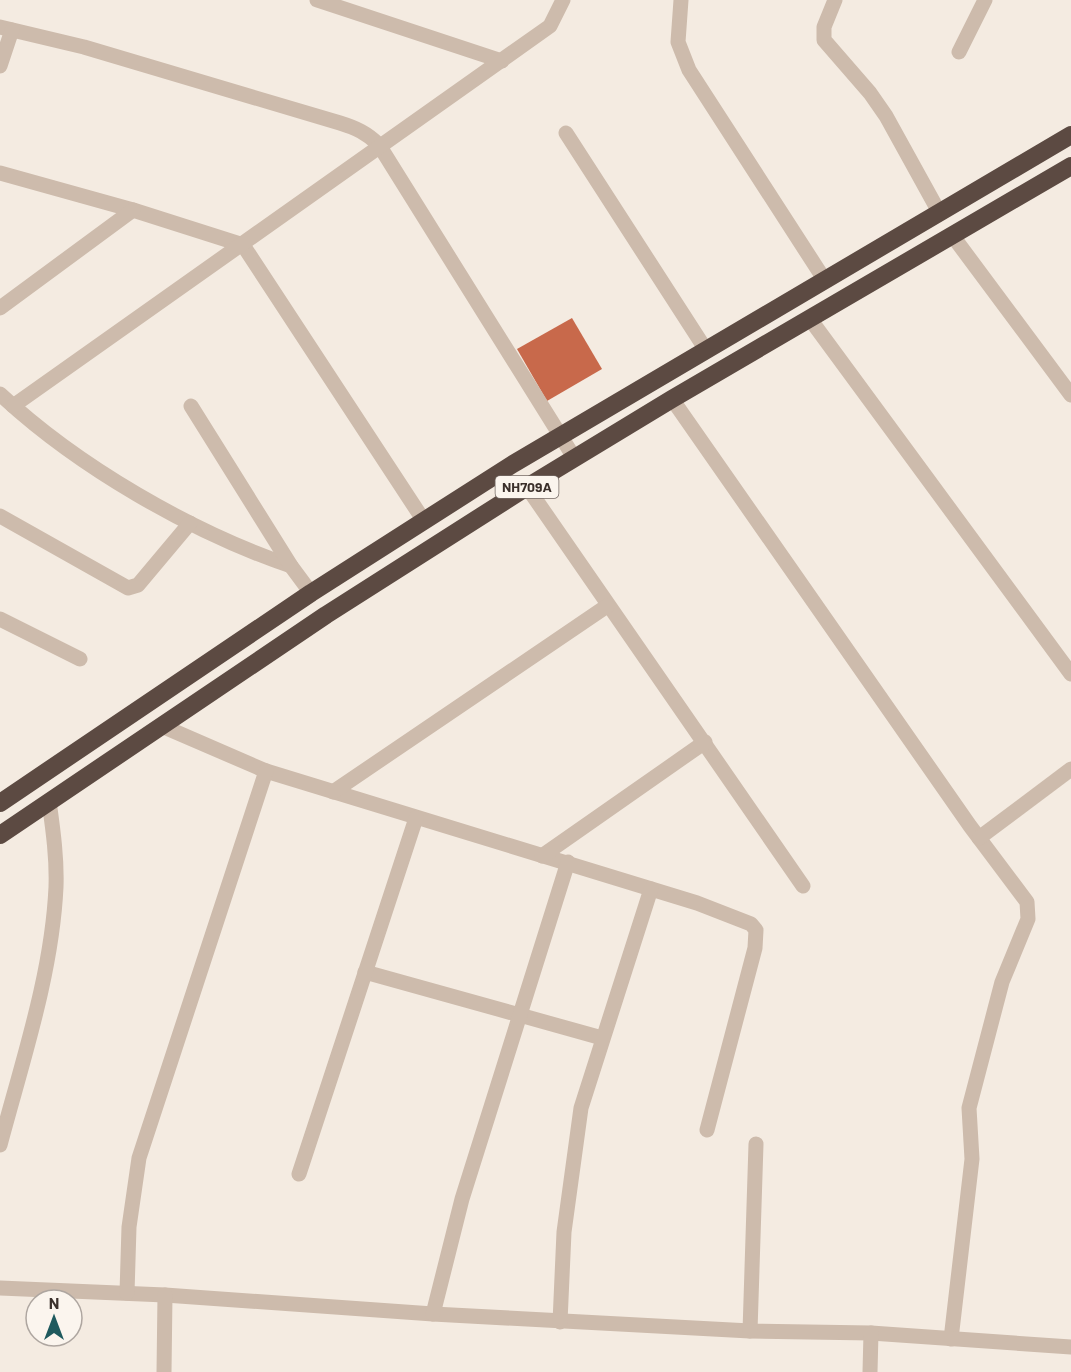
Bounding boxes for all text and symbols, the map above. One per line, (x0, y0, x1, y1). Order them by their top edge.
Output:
road number: NH709A (496, 476, 558, 498)
north arrow (24, 1288, 84, 1348)
text: N (49, 1293, 59, 1312)

